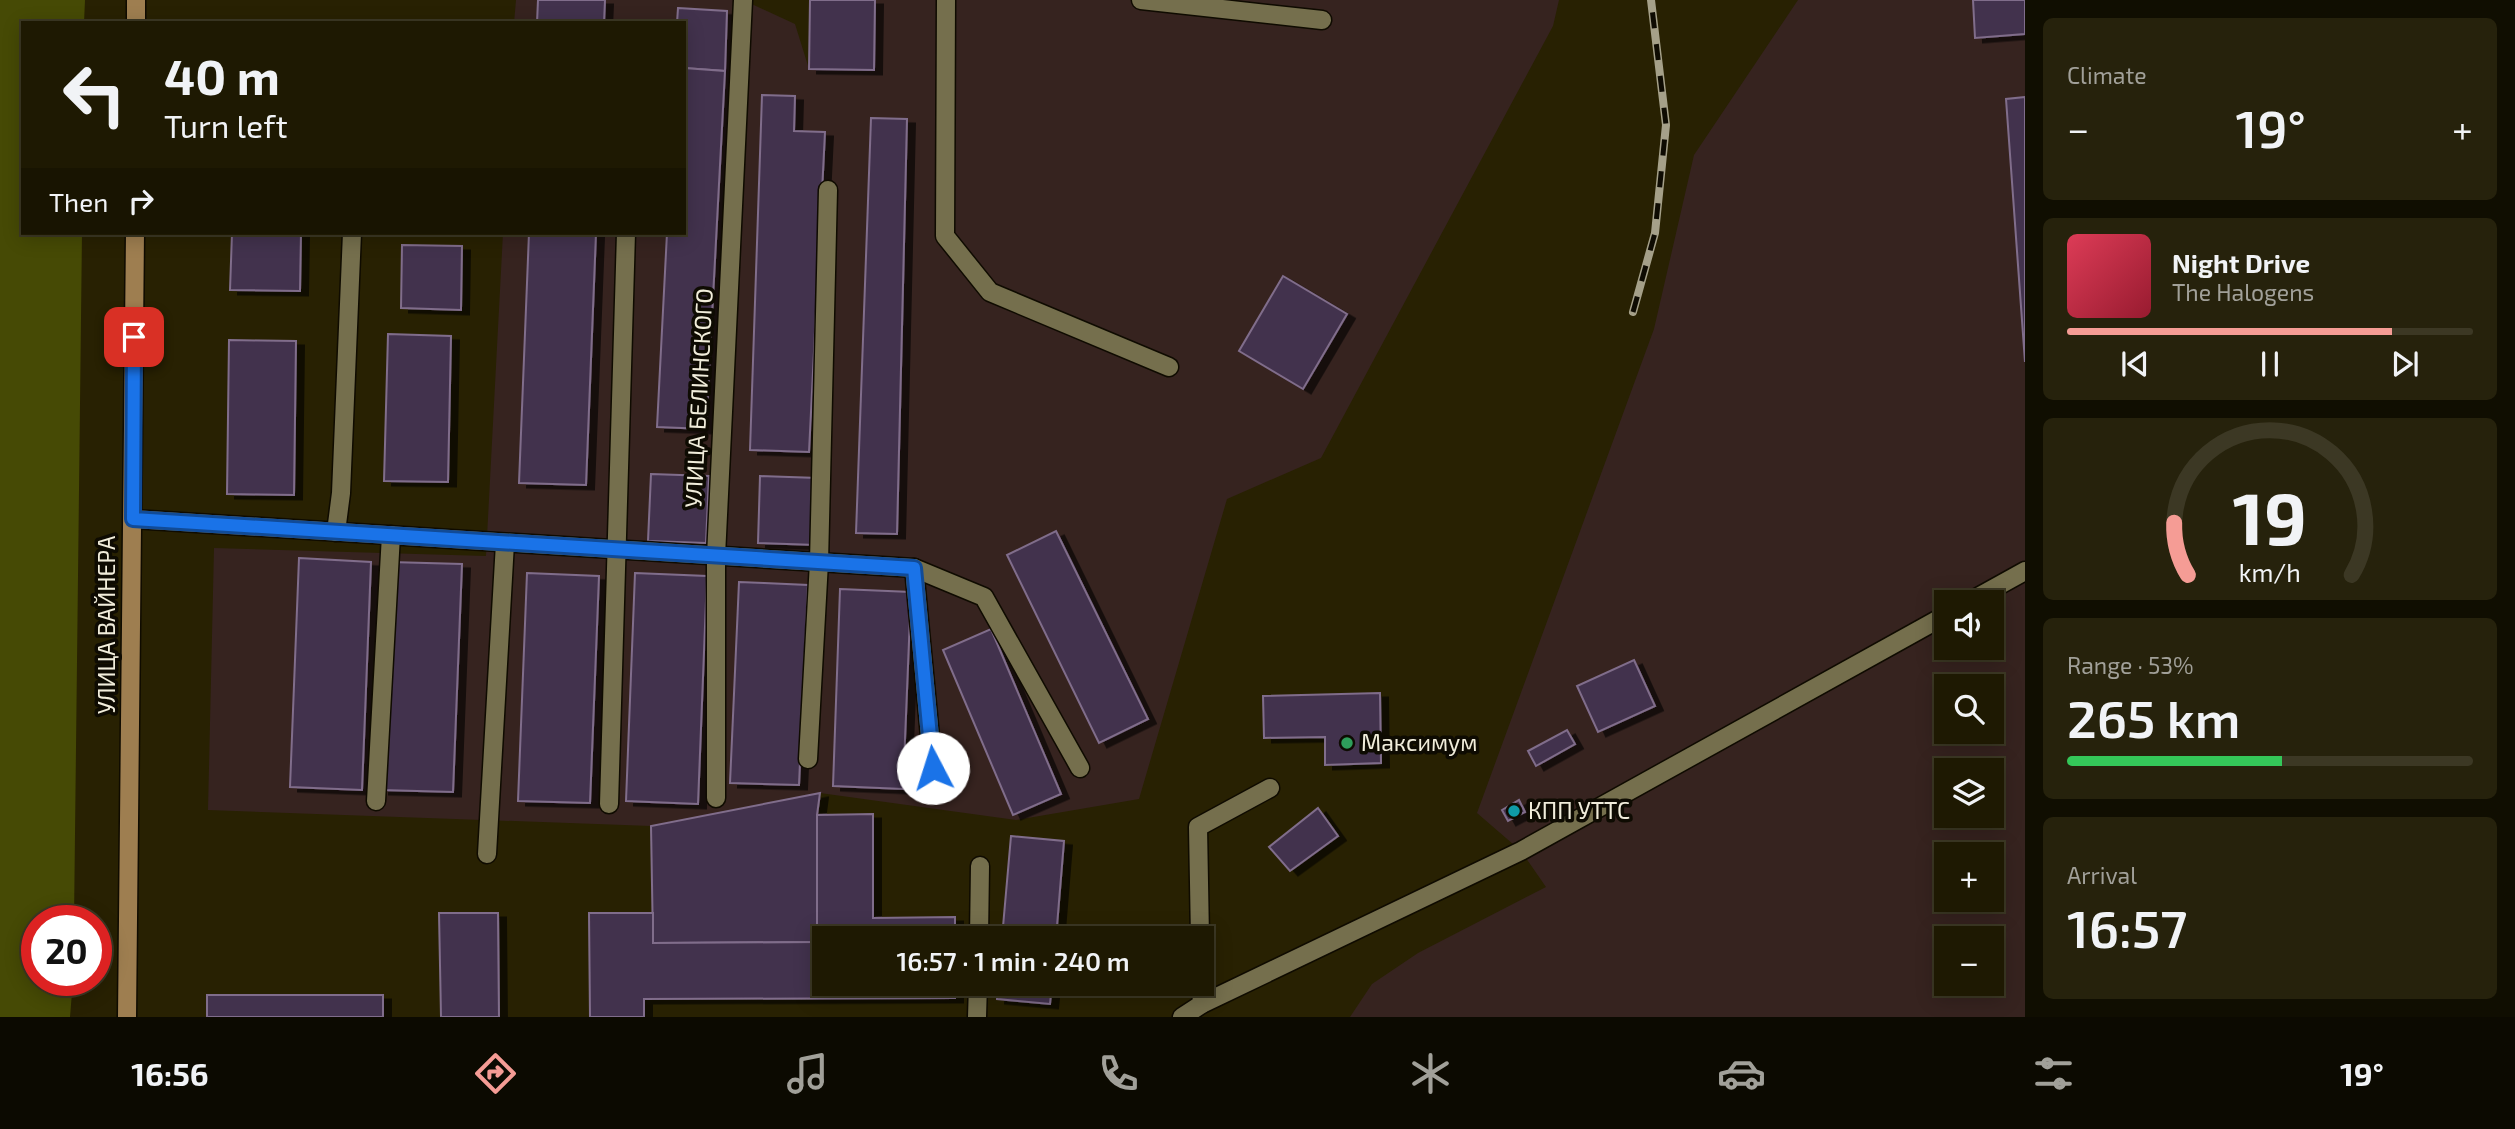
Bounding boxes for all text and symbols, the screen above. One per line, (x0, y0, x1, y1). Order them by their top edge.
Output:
text: 40 m (164, 46, 280, 105)
icon: left (49, 49, 140, 140)
text: Climate (2067, 61, 2147, 89)
text: 19° (2235, 96, 2306, 158)
text: − (2067, 105, 2089, 151)
text: + (2452, 105, 2473, 151)
text: Turn left (164, 106, 288, 144)
icon: right (122, 182, 160, 220)
text: Then (49, 186, 108, 217)
text: Night Drive (2172, 247, 2310, 278)
text: The Halogens (2172, 278, 2314, 306)
street label: УЛИЦА БЕЛИНСКОГО (678, 287, 718, 509)
pin (104, 307, 164, 367)
icon: arrive (115, 318, 153, 356)
icon: previous (2116, 345, 2154, 383)
icon: pause (2251, 345, 2289, 383)
icon: next (2386, 345, 2424, 383)
text: 19 (2233, 472, 2307, 560)
street label: УЛИЦА ВАЙНЕРА (92, 535, 120, 714)
text: km/h (2239, 556, 2301, 586)
map controls (1934, 590, 2004, 996)
button: sound (1934, 590, 2004, 660)
text: Range · 53% (2067, 651, 2194, 679)
button: search (1934, 674, 2004, 744)
text: 265 km (2067, 686, 2240, 748)
place label: Максимум (1361, 728, 1478, 757)
position arrow (896, 731, 970, 805)
marker: Максимум (1339, 735, 1355, 751)
button: layers (1934, 758, 2004, 828)
place label: КПП УТТС (1528, 796, 1630, 824)
marker: КПП УТТС (1506, 803, 1522, 819)
button: + (1934, 842, 2004, 912)
text: Arrival (2067, 861, 2137, 889)
text: 16:57 (2067, 896, 2187, 958)
speed limit sign: 20 (21, 905, 112, 996)
button: − (1934, 926, 2004, 996)
text: 16:57 · 1 min · 240 m (896, 945, 1130, 976)
icon: directions (471, 1049, 520, 1098)
icon: music (783, 1049, 832, 1098)
icon: phone (1094, 1049, 1143, 1098)
icon: climate (1406, 1049, 1455, 1098)
icon: car (1717, 1049, 1766, 1098)
icon: filters (2029, 1049, 2078, 1098)
text: 16:56 (131, 1054, 209, 1092)
text: 19° (2340, 1054, 2384, 1092)

